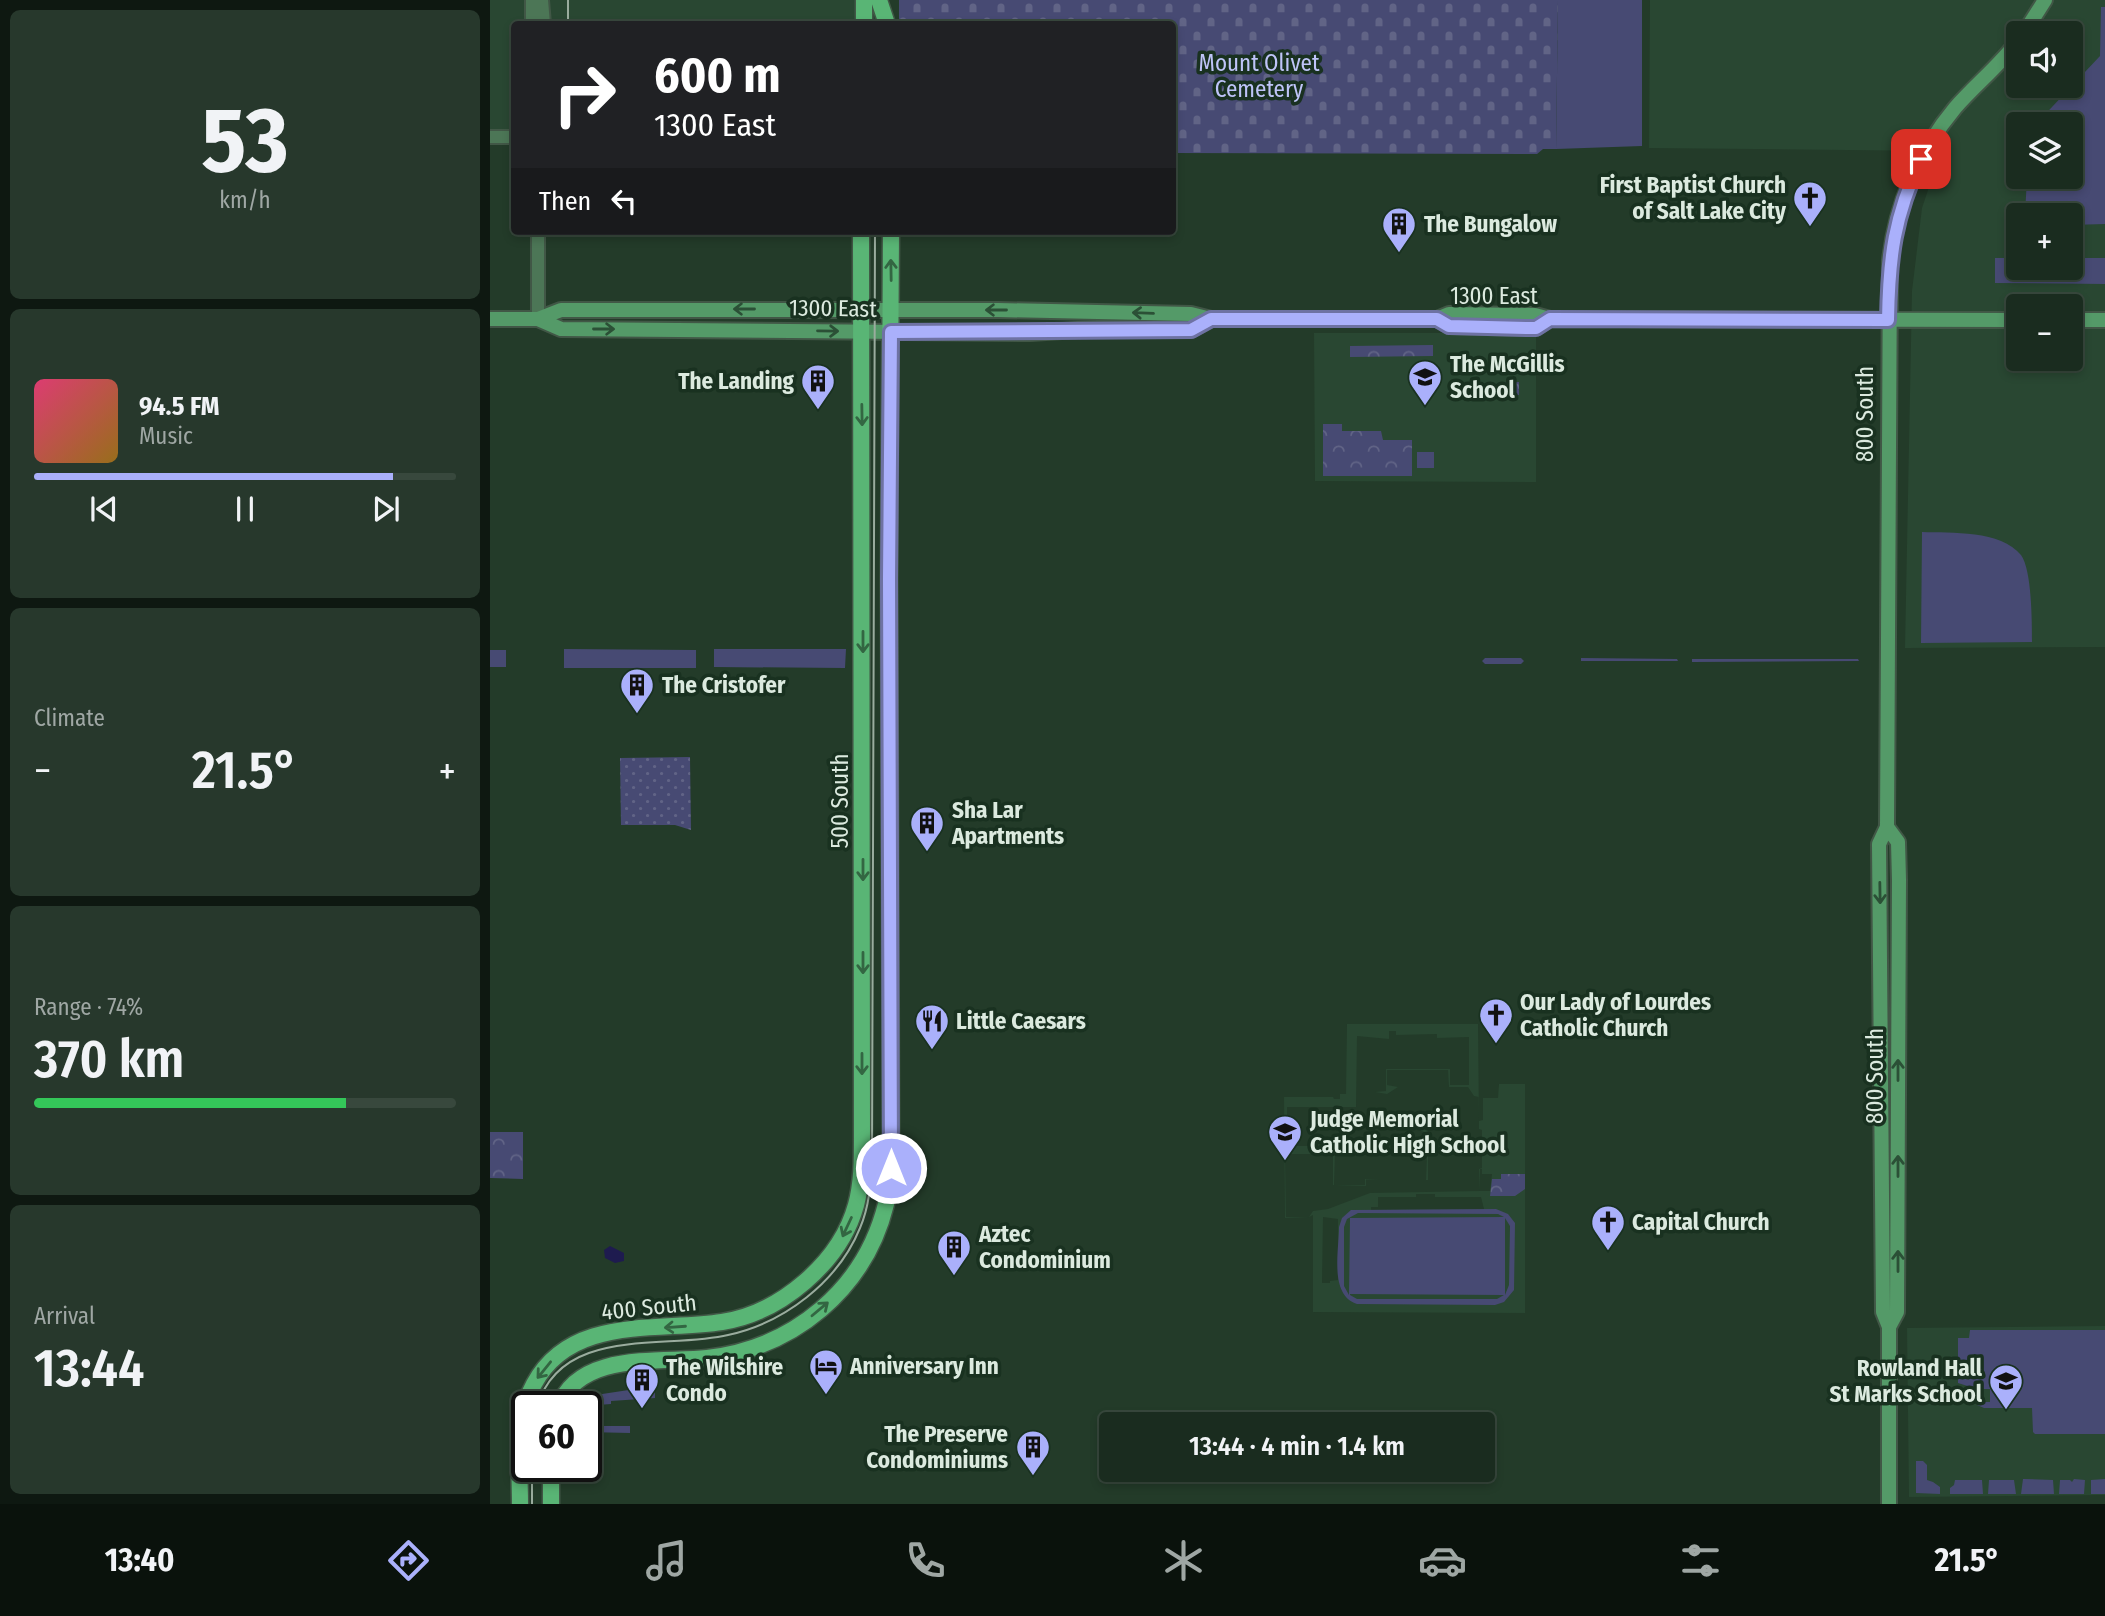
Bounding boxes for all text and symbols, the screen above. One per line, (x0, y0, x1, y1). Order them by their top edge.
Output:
map controls (2006, 21, 2083, 371)
button: sound (2006, 21, 2083, 98)
text: 600 m (654, 46, 781, 105)
icon: right (539, 49, 630, 140)
park label: Mount Olivet Cemetery (1199, 49, 1320, 103)
text: 53 (202, 86, 288, 195)
text: 1300 East (654, 106, 776, 144)
button: layers (2006, 112, 2083, 189)
pin (1891, 129, 1951, 189)
icon: arrive (1902, 140, 1940, 178)
place label: First Baptist Church of Salt Lake City (1600, 171, 1787, 225)
church icon: First Baptist Church of Salt Lake City (1791, 179, 1829, 228)
icon: left (605, 182, 643, 220)
text: km/h (219, 186, 271, 214)
text: Then (539, 186, 591, 217)
button: + (2006, 203, 2083, 280)
building icon: The Bungalow (1380, 205, 1418, 254)
place label: The Bungalow (1424, 210, 1557, 238)
one-way arrow (884, 259, 898, 282)
street label: 1300 East (1450, 282, 1538, 310)
street label: 1300 East (789, 293, 878, 323)
button: − (2006, 294, 2083, 371)
one-way arrow (732, 302, 755, 316)
one-way arrow (984, 303, 1007, 317)
one-way arrow (1132, 306, 1155, 319)
one-way arrow (593, 322, 616, 336)
one-way arrow (817, 324, 840, 338)
place label: The McGillis School (1450, 350, 1564, 404)
school or university icon: The McGillis School (1406, 358, 1444, 407)
building icon: The Landing (799, 362, 837, 411)
street label: 800 South (1851, 366, 1879, 462)
place label: The Landing (678, 367, 795, 395)
text: 94.5 FM (139, 391, 220, 422)
one-way arrow (855, 403, 869, 426)
text: Music (139, 422, 193, 450)
icon: previous (85, 490, 123, 528)
icon: pause (226, 490, 264, 528)
icon: next (367, 490, 405, 528)
one-way arrow (856, 630, 870, 653)
building icon: The Cristofer (618, 666, 656, 715)
place label: The Cristofer (662, 671, 786, 699)
text: Climate (34, 704, 105, 732)
text: 21.5° (192, 739, 298, 802)
text: − (34, 748, 51, 794)
text: + (439, 748, 456, 794)
street label: 500 South (826, 753, 854, 849)
place label: Sha Lar Apartments (951, 796, 1064, 850)
building icon: Sha Lar Apartments (908, 804, 946, 853)
one-way arrow (856, 858, 870, 881)
one-way arrow (1873, 882, 1887, 905)
one-way arrow (856, 951, 870, 974)
place label: Our Lady of Lourdes Catholic Church (1520, 988, 1711, 1042)
text: Range · 74% (34, 993, 143, 1021)
church icon: Our Lady of Lourdes Catholic Church (1477, 996, 1515, 1045)
restaurant icon: Little Caesars (913, 1002, 951, 1051)
place label: Little Caesars (956, 1007, 1086, 1035)
text: 370 km (34, 1028, 184, 1091)
street label: 800 South (1861, 1028, 1889, 1124)
one-way arrow (855, 1052, 869, 1075)
one-way arrow (1891, 1059, 1905, 1082)
place label: Judge Memorial Catholic High School (1309, 1105, 1506, 1159)
school or university icon: Judge Memorial Catholic High School (1266, 1113, 1304, 1162)
position arrow (854, 1131, 928, 1205)
one-way arrow (1891, 1154, 1905, 1177)
church icon: Capital Church (1589, 1203, 1627, 1252)
place label: Capital Church (1632, 1208, 1770, 1236)
one-way arrow (840, 1216, 853, 1237)
place label: Aztec Condominium (978, 1220, 1111, 1274)
building icon: Aztec Condominium (935, 1228, 973, 1277)
one-way arrow (1891, 1250, 1905, 1273)
street label: 400 South (600, 1288, 698, 1326)
text: Arrival (34, 1302, 95, 1330)
one-way arrow (811, 1302, 829, 1317)
one-way arrow (664, 1320, 687, 1333)
text: 13:44 (34, 1337, 144, 1400)
hotel icon: Anniversary Inn (807, 1347, 845, 1396)
place label: Anniversary Inn (849, 1352, 999, 1380)
place label: The Wilshire Condo (666, 1353, 784, 1407)
place label: Rowland Hall St Marks School (1829, 1354, 1983, 1408)
one-way arrow (536, 1360, 552, 1378)
building icon: The Wilshire Condo (623, 1361, 661, 1410)
school or university icon: Rowland Hall St Marks School (1987, 1362, 2025, 1411)
speed limit sign: 60 (511, 1391, 602, 1482)
place label: The Preserve Condominiums (866, 1420, 1008, 1474)
building icon: The Preserve Condominiums (1014, 1428, 1052, 1477)
text: 13:44 · 4 min · 1.4 km (1189, 1431, 1405, 1462)
icon: directions (384, 1536, 433, 1585)
icon: music (642, 1536, 691, 1585)
icon: phone (901, 1536, 950, 1585)
icon: climate (1159, 1536, 1208, 1585)
icon: car (1418, 1536, 1467, 1585)
icon: filters (1676, 1536, 1725, 1585)
text: 13:40 (105, 1541, 174, 1579)
text: 21.5° (1934, 1541, 2000, 1579)

